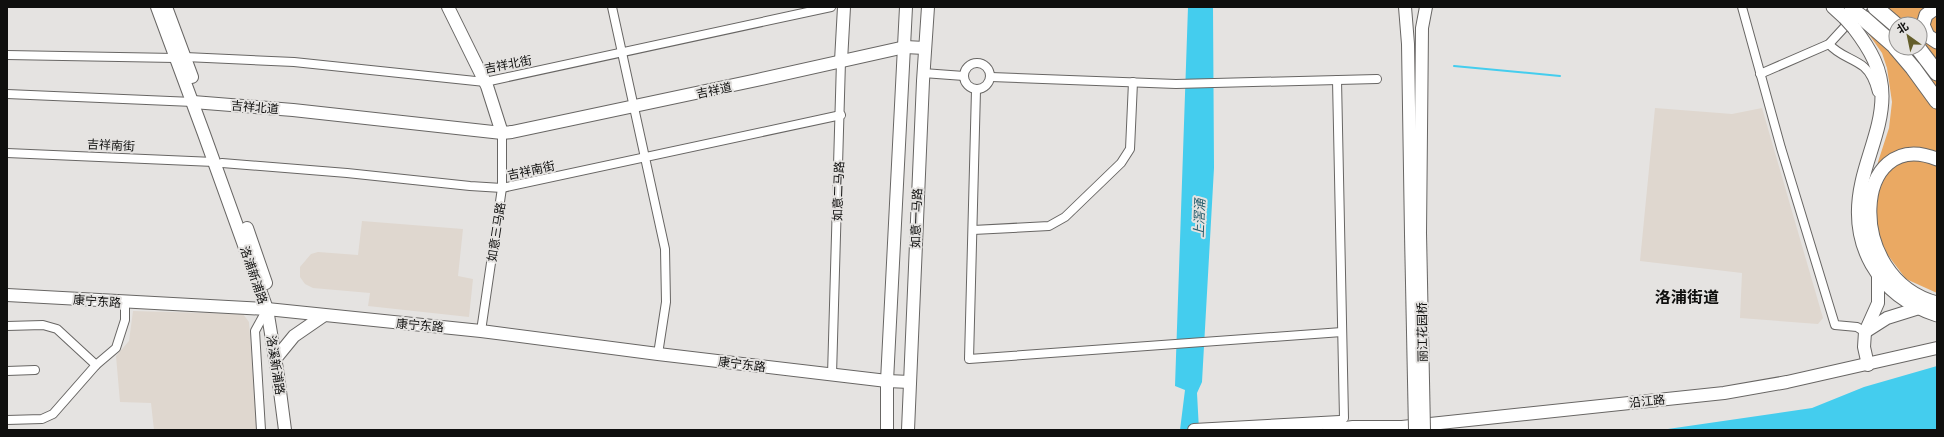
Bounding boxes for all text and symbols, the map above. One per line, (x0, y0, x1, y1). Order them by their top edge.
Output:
north arrow (1888, 16, 1928, 56)
text: 北 (1894, 19, 1910, 36)
street label: 吉祥北街 (483, 52, 533, 76)
street label: 吉祥道 (695, 79, 733, 101)
street label: 吉祥北道 (230, 97, 280, 117)
street label: 吉祥南街 (87, 136, 135, 154)
street label: 吉祥南街 (506, 158, 556, 182)
street label: 如意二马路 (829, 161, 847, 221)
street label: 如意一马路 (907, 188, 925, 248)
water label: 上滘涌 (1190, 196, 1208, 238)
street label: 如意三马路 (484, 201, 508, 263)
street label: 洛浦新浦路 (237, 244, 271, 306)
district label: 洛浦街道 (1655, 287, 1719, 307)
street label: 康宁东路 (73, 292, 121, 310)
street label: 丽江花园桥 (1414, 302, 1430, 362)
street label: 康宁东路 (395, 315, 445, 335)
street label: 洛溪新浦路 (264, 334, 288, 396)
street label: 康宁东路 (717, 354, 767, 374)
street label: 沿江路 (1628, 392, 1666, 410)

